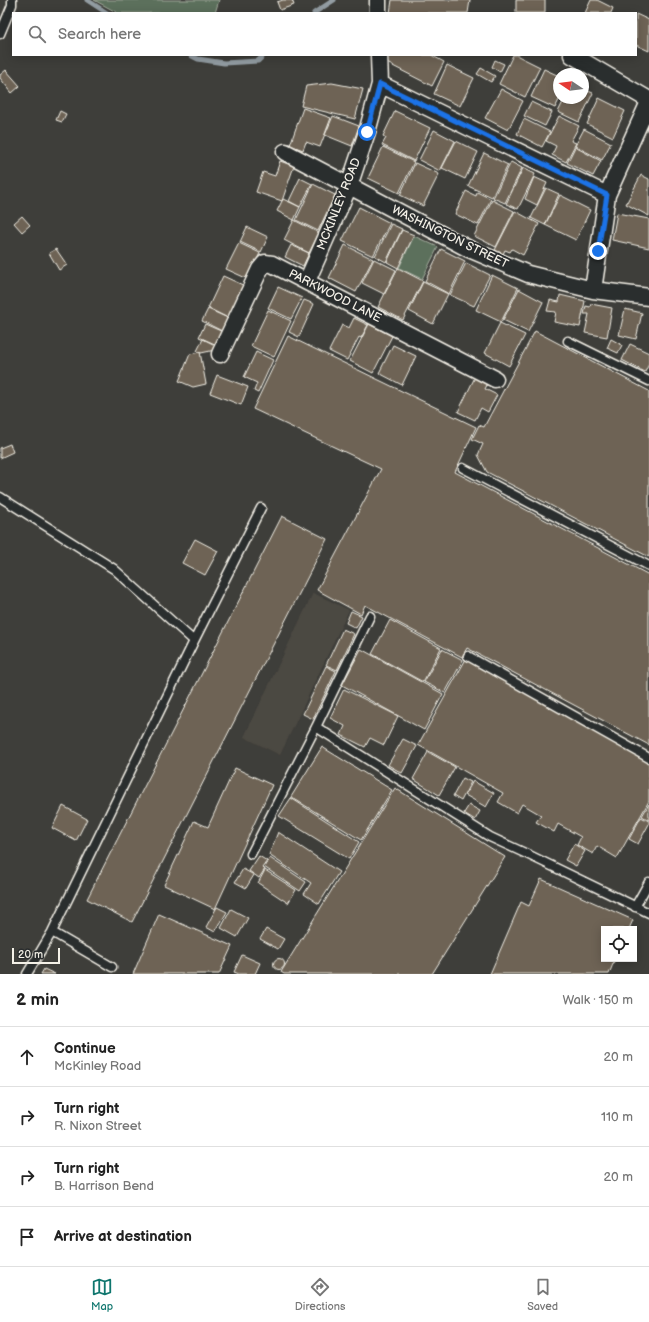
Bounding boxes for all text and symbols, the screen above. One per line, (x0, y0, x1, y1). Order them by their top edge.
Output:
search box (12, 12, 637, 56)
icon: search (26, 23, 48, 45)
text: Search here (58, 25, 141, 44)
north arrow (553, 68, 589, 104)
route start (358, 123, 376, 141)
street label: MCKINLEY ROAD (314, 156, 364, 252)
street label: WASHINGTON STREET (389, 202, 512, 272)
route end (589, 242, 607, 260)
street label: PARKWOOD LANE (286, 266, 384, 326)
map controls (601, 926, 637, 962)
button: locate (601, 926, 637, 962)
scale bar (12, 946, 60, 965)
text: 20 m (18, 948, 43, 961)
text: 2 min (16, 990, 59, 1010)
text: Walk · 150 m (562, 992, 633, 1008)
text: Continue (54, 1039, 116, 1058)
icon: ahead (16, 1046, 38, 1068)
text: 20 m (603, 1049, 633, 1065)
text: McKinley Road (54, 1058, 141, 1074)
text: Turn right (54, 1099, 119, 1118)
icon: right (16, 1106, 38, 1128)
text: 110 m (601, 1109, 633, 1125)
text: R. Nixon Street (54, 1118, 141, 1134)
text: Turn right (54, 1159, 119, 1178)
icon: right (16, 1166, 38, 1188)
text: 20 m (603, 1169, 633, 1185)
text: B. Harrison Bend (54, 1178, 154, 1194)
icon: arrive (16, 1226, 38, 1248)
text: Arrive at destination (54, 1227, 192, 1246)
tab: Map (91, 1276, 113, 1313)
tab: Directions (295, 1276, 345, 1313)
tab: Saved (527, 1276, 558, 1313)

